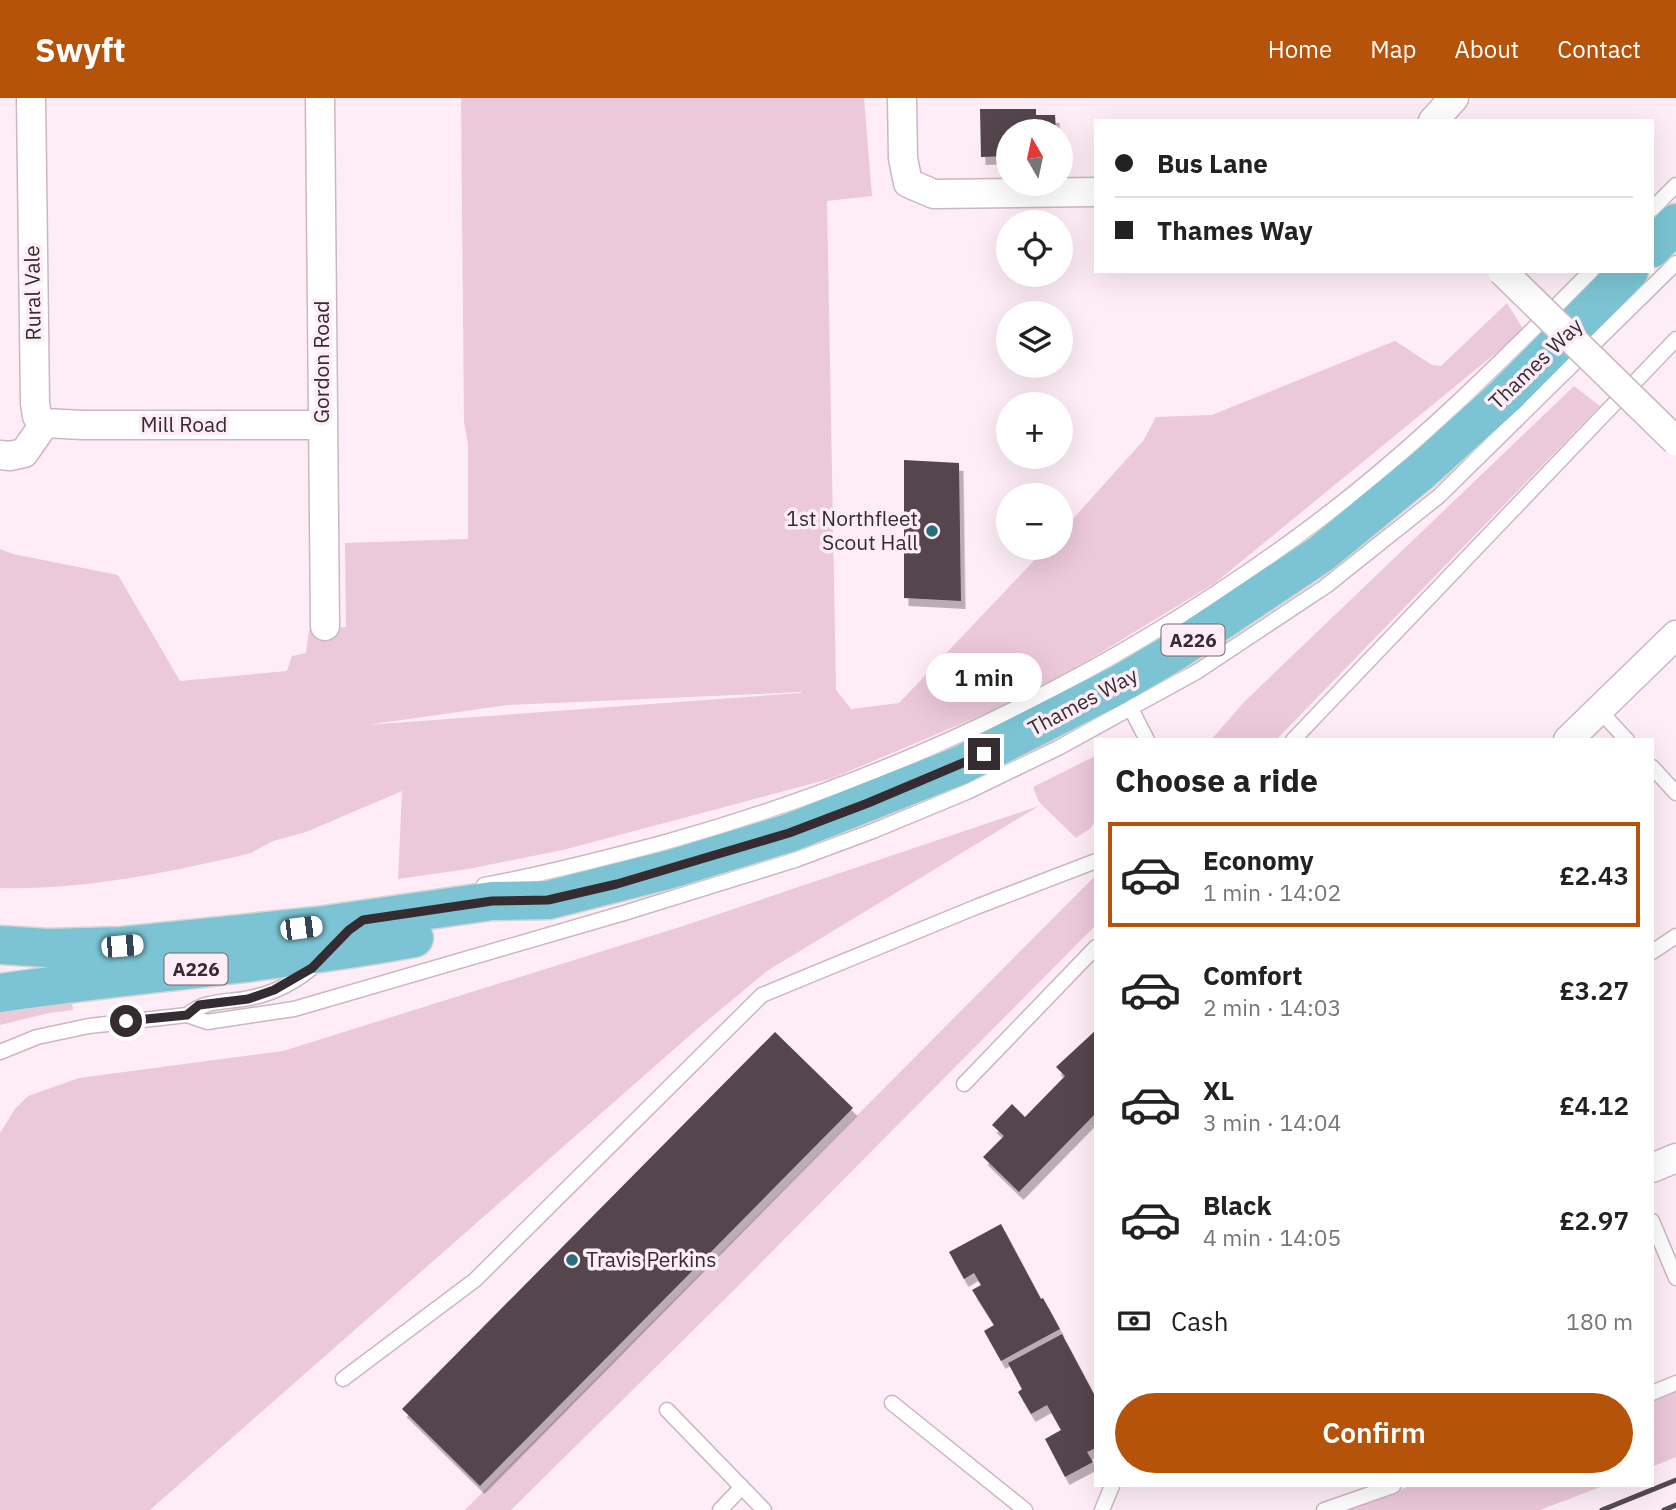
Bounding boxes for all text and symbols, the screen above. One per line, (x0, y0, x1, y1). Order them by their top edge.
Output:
text: Swyft (35, 28, 126, 71)
text: Home (1268, 33, 1332, 65)
text: Map (1370, 33, 1416, 65)
text: About (1454, 33, 1519, 65)
text: Contact (1557, 33, 1641, 65)
north arrow (996, 119, 1073, 196)
map controls (996, 119, 1073, 560)
text: Bus Lane (1157, 146, 1268, 180)
button: locate (996, 210, 1073, 287)
text: Thames Way (1157, 213, 1313, 247)
street label: Rural Vale (17, 245, 47, 341)
street label: Gordon Road (307, 300, 335, 424)
button: layers (996, 301, 1073, 378)
street label: Thames Way (1482, 311, 1589, 415)
button: + (996, 392, 1073, 469)
street label: Mill Road (141, 410, 227, 438)
button: − (996, 483, 1073, 560)
place label: 1st Northfleet Scout Hall (786, 504, 918, 556)
marker: 1st Northfleet Scout Hall (924, 523, 940, 539)
road number: A226 (1162, 624, 1224, 656)
callout: 1 min (926, 652, 1042, 702)
street label: Thames Way (1023, 660, 1143, 742)
text: 1 min (954, 662, 1014, 692)
route end (968, 738, 1000, 770)
text: Choose a ride (1115, 759, 1318, 801)
icon: car (1119, 843, 1182, 906)
text: Economy (1203, 843, 1314, 877)
text: £2.43 (1559, 858, 1629, 892)
text: 1 min · 14:02 (1203, 877, 1341, 907)
car (279, 915, 324, 941)
car (101, 934, 144, 958)
road number: A226 (164, 954, 228, 984)
icon: car (1119, 958, 1182, 1021)
text: Comfort (1203, 958, 1302, 992)
text: £3.27 (1559, 973, 1629, 1007)
text: 2 min · 14:03 (1203, 992, 1341, 1022)
route start (110, 1005, 142, 1037)
icon: car (1119, 1073, 1182, 1136)
text: XL (1203, 1073, 1234, 1107)
text: £4.12 (1559, 1088, 1629, 1122)
text: 3 min · 14:04 (1203, 1107, 1341, 1137)
icon: car (1119, 1188, 1182, 1251)
text: Black (1203, 1188, 1271, 1222)
text: £2.97 (1559, 1203, 1629, 1237)
text: 4 min · 14:05 (1203, 1222, 1341, 1252)
place label: Travis Perkins (586, 1245, 717, 1273)
marker: Travis Perkins (564, 1252, 580, 1268)
icon: cash (1115, 1302, 1153, 1340)
text: Cash (1171, 1304, 1228, 1338)
text: 180 m (1566, 1306, 1633, 1336)
button: Confirm (1115, 1393, 1633, 1473)

